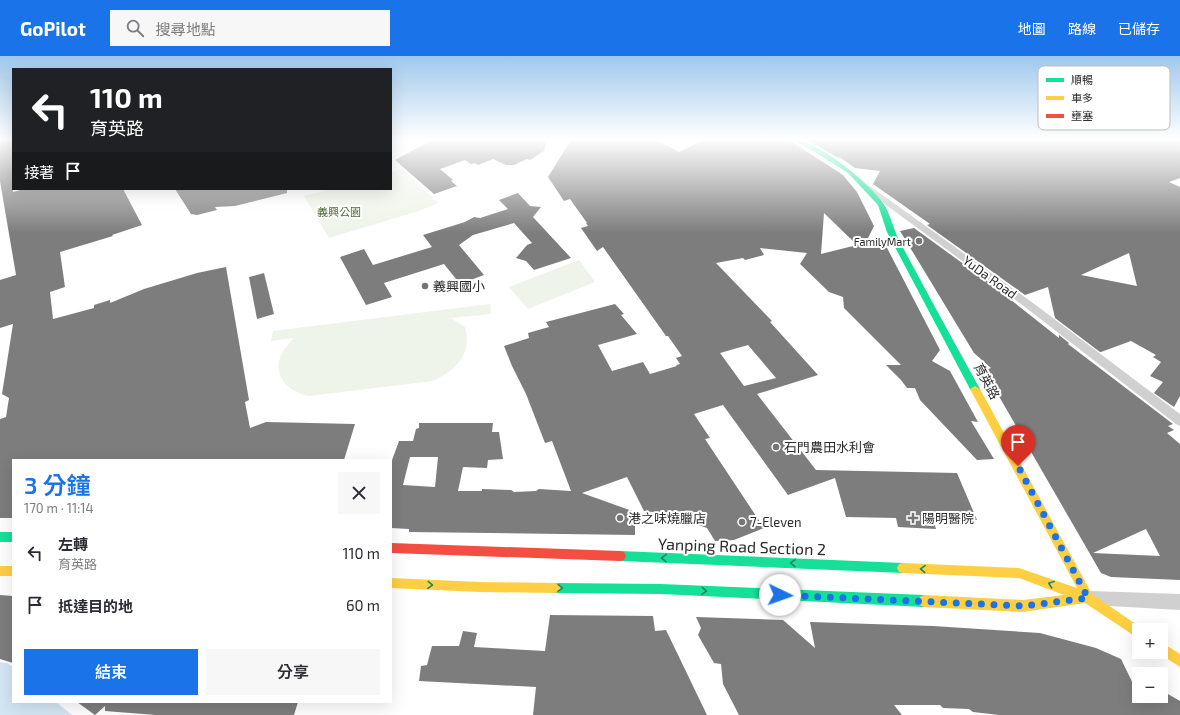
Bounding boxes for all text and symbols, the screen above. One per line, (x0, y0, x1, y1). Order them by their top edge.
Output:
search box (110, 10, 390, 46)
text: GoPilot (20, 17, 86, 40)
icon: search (124, 17, 146, 39)
text: 搜尋地點 (156, 20, 216, 38)
text: 地圖 (1018, 20, 1046, 37)
text: 路線 (1068, 20, 1096, 37)
text: 已儲存 (1118, 20, 1160, 37)
legend (1038, 66, 1170, 130)
text: 順暢 (1071, 73, 1093, 86)
text: 110 m (90, 80, 163, 114)
icon: left (24, 84, 76, 136)
text: 車多 (1071, 91, 1093, 104)
text: 壅塞 (1071, 109, 1093, 122)
text: 育英路 (90, 117, 144, 139)
icon: arrive (62, 160, 84, 182)
text: 接著 (24, 163, 54, 181)
park label: 義興公園 (317, 205, 361, 218)
place label: FamilyMart (854, 235, 911, 248)
marker: FamilyMart (914, 236, 924, 246)
street label: YuDa Road (960, 252, 1020, 302)
place label: 義興國小 (433, 278, 485, 294)
marker: 義興國小 (420, 281, 430, 291)
street label: 育英路 (971, 360, 1003, 402)
pin (1001, 425, 1035, 466)
icon: arrive (1007, 431, 1029, 453)
place label: 石門農田水利會 (784, 439, 875, 455)
marker: 石門農田水利會 (771, 442, 781, 452)
text: 3 分鐘 (24, 470, 91, 499)
button: close (338, 472, 380, 514)
text: 170 m · 11:14 (24, 500, 93, 516)
place label: 港之味燒臘店 (628, 510, 706, 526)
place label: 陽明醫院 (922, 510, 974, 526)
marker: 陽明醫院 (907, 512, 919, 524)
marker: 港之味燒臘店 (615, 513, 625, 523)
place label: 7-Eleven (750, 514, 802, 530)
marker: 7-Eleven (737, 517, 747, 527)
street label: Yanping Road Section 2 (658, 534, 826, 558)
text: 左轉 (58, 535, 88, 553)
icon: left (24, 542, 46, 564)
text: 110 m (343, 544, 380, 562)
one-way arrow (661, 554, 667, 562)
text: 育英路 (58, 556, 97, 572)
one-way arrow (790, 559, 796, 567)
one-way arrow (920, 564, 926, 573)
position arrow (759, 574, 801, 616)
one-way arrow (427, 580, 433, 589)
one-way arrow (1048, 581, 1055, 589)
one-way arrow (557, 584, 563, 592)
one-way arrow (701, 587, 707, 596)
icon: arrive (24, 594, 46, 616)
text: 60 m (346, 596, 380, 614)
text: 抵達目的地 (58, 597, 133, 615)
map controls (1132, 623, 1168, 703)
button: + (1132, 623, 1168, 659)
button: 結束 (24, 649, 198, 695)
button: 分享 (206, 649, 380, 695)
button: − (1132, 667, 1168, 703)

